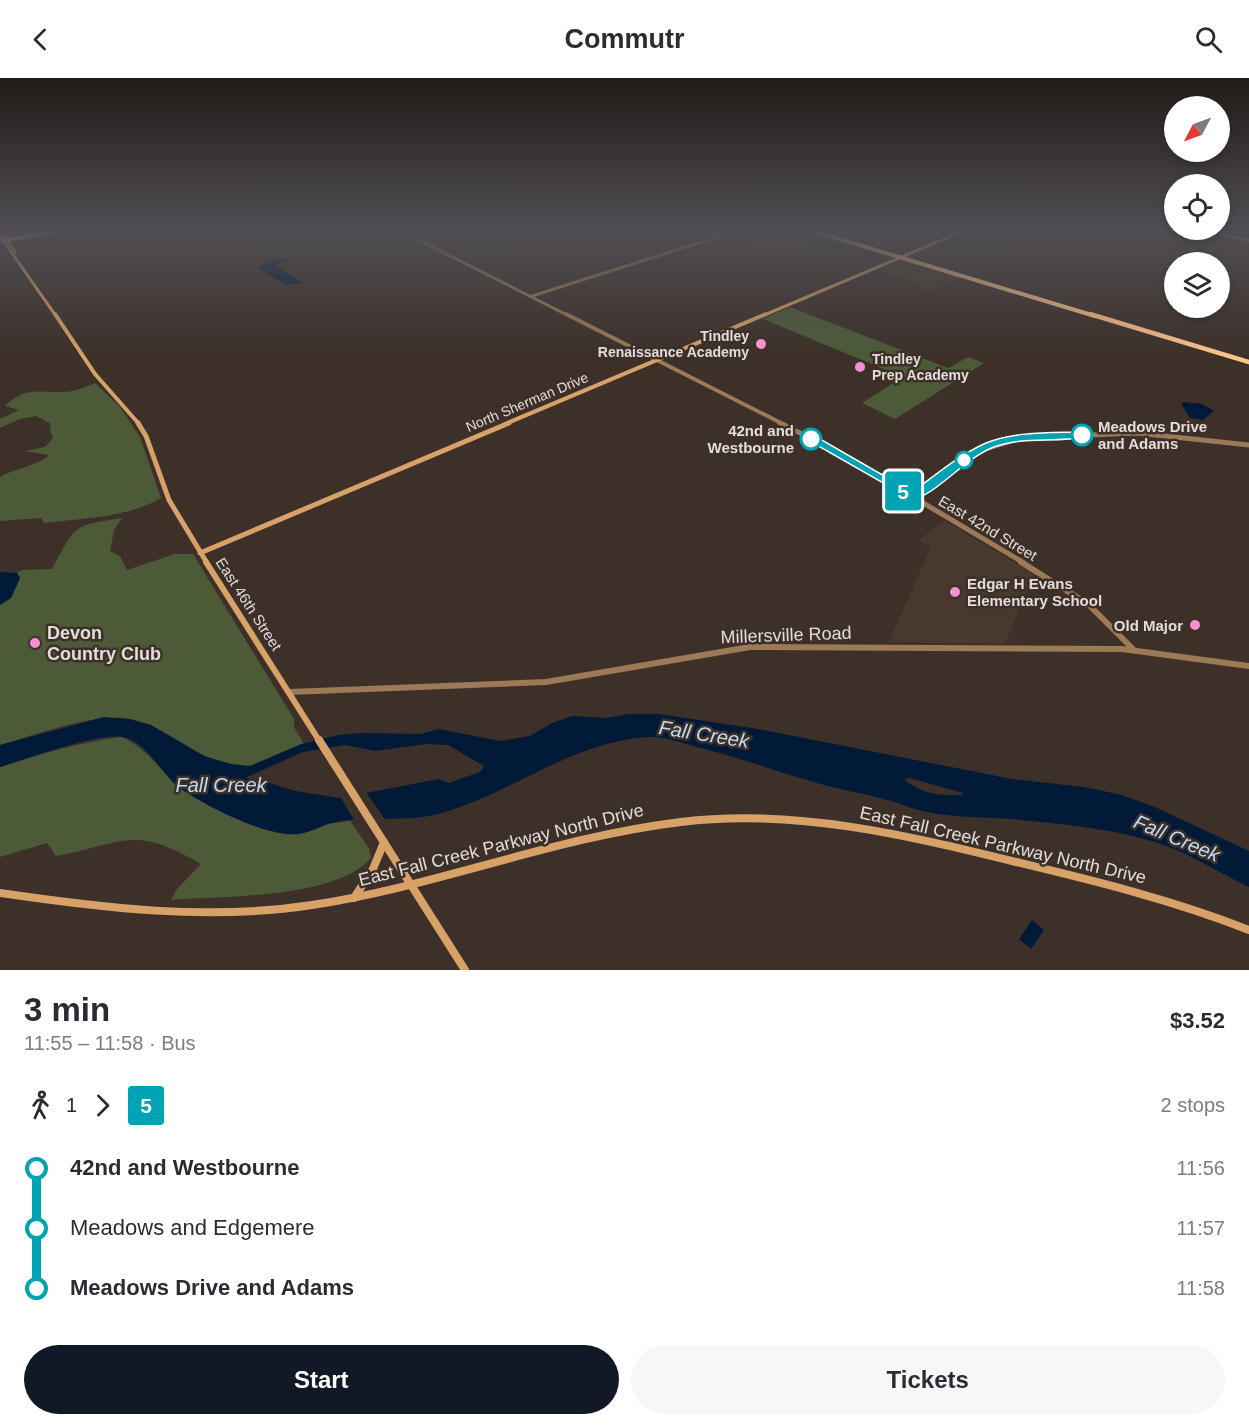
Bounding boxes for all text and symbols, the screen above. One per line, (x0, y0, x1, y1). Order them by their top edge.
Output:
icon: back (24, 23, 57, 56)
icon: search (1192, 23, 1225, 56)
text: Commutr (565, 24, 685, 54)
north arrow (1164, 96, 1230, 162)
map controls (1164, 96, 1230, 318)
button: locate (1164, 174, 1230, 240)
button: layers (1164, 252, 1230, 318)
place label: Tindley Renaissance Academy (598, 328, 749, 360)
marker: Tindley Renaissance Academy (754, 337, 768, 351)
place label: Tindley Prep Academy (872, 351, 969, 383)
marker: Tindley Prep Academy (853, 360, 867, 374)
street label: North Sherman Drive (463, 369, 591, 435)
place label: Meadows Drive and Adams (1098, 418, 1207, 452)
place label: 42nd and Westbourne (708, 422, 794, 456)
marker: Meadows Drive and Adams (1071, 424, 1093, 446)
marker: 42nd and Westbourne (800, 428, 822, 450)
unlabelled marker (955, 451, 973, 469)
line badge: 5 (884, 472, 922, 510)
text: 5 (897, 480, 909, 503)
street label: East 42nd Street (936, 492, 1041, 564)
street label: East 46th Street (213, 554, 286, 654)
place label: Edgar H Evans Elementary School (967, 575, 1102, 609)
marker: Edgar H Evans Elementary School (948, 585, 962, 599)
place label: Old Major (1114, 617, 1183, 634)
marker: Old Major (1188, 618, 1202, 632)
place label: Devon Country Club (47, 623, 161, 664)
street label: Millersville Road (720, 623, 852, 647)
marker: Devon Country Club (28, 636, 42, 650)
water label: Fall Creek (657, 716, 752, 752)
water label: Fall Creek (175, 774, 268, 796)
street label: East Fall Creek Parkway North Drive (356, 800, 646, 890)
street label: East Fall Creek Parkway North Drive (858, 802, 1148, 888)
water label: Fall Creek (1131, 810, 1224, 866)
text: 3 min (24, 991, 110, 1028)
text: $3.52 (1170, 1008, 1225, 1033)
text: 11:55 – 11:58 · Bus (24, 1032, 196, 1054)
icon: walk (24, 1089, 57, 1122)
icon: forward (86, 1089, 119, 1122)
text: 1 (66, 1094, 77, 1116)
text: 5 (140, 1094, 152, 1117)
text: 2 stops (1161, 1094, 1225, 1116)
text: 42nd and Westbourne (70, 1155, 299, 1180)
text: 11:56 (1176, 1157, 1225, 1179)
text: Meadows and Edgemere (70, 1215, 315, 1240)
text: 11:57 (1176, 1217, 1225, 1239)
text: Meadows Drive and Adams (70, 1275, 354, 1300)
text: 11:58 (1176, 1277, 1225, 1299)
button: Start (24, 1345, 619, 1414)
button: Tickets (631, 1345, 1225, 1414)

